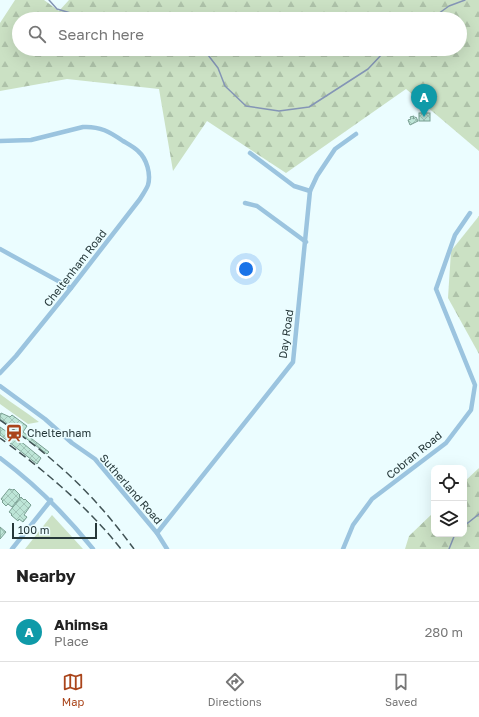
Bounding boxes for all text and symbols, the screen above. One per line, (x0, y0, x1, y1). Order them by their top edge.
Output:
search box (12, 12, 467, 56)
icon: search (26, 23, 48, 45)
text: Search here (58, 25, 144, 43)
pin: A (411, 84, 437, 117)
street label: Cheltenham Road (41, 227, 109, 309)
your location (236, 259, 256, 279)
street label: Day Road (276, 308, 295, 359)
station icon: Cheltenham (4, 423, 24, 443)
place label: Cheltenham (27, 426, 91, 439)
street label: Cobran Road (383, 428, 444, 481)
street label: Sutherland Road (97, 451, 165, 526)
map controls (431, 465, 467, 537)
button: locate (431, 465, 467, 501)
button: layers (431, 501, 467, 537)
scale bar (12, 521, 97, 540)
text: 100 m (18, 523, 49, 536)
text: Nearby (16, 565, 76, 586)
text: Ahimsa (54, 615, 108, 633)
text: A (24, 624, 34, 640)
text: 280 m (425, 624, 463, 640)
text: Place (54, 633, 89, 649)
tab: Map (62, 671, 84, 708)
tab: Directions (208, 671, 262, 708)
tab: Saved (385, 671, 417, 708)

